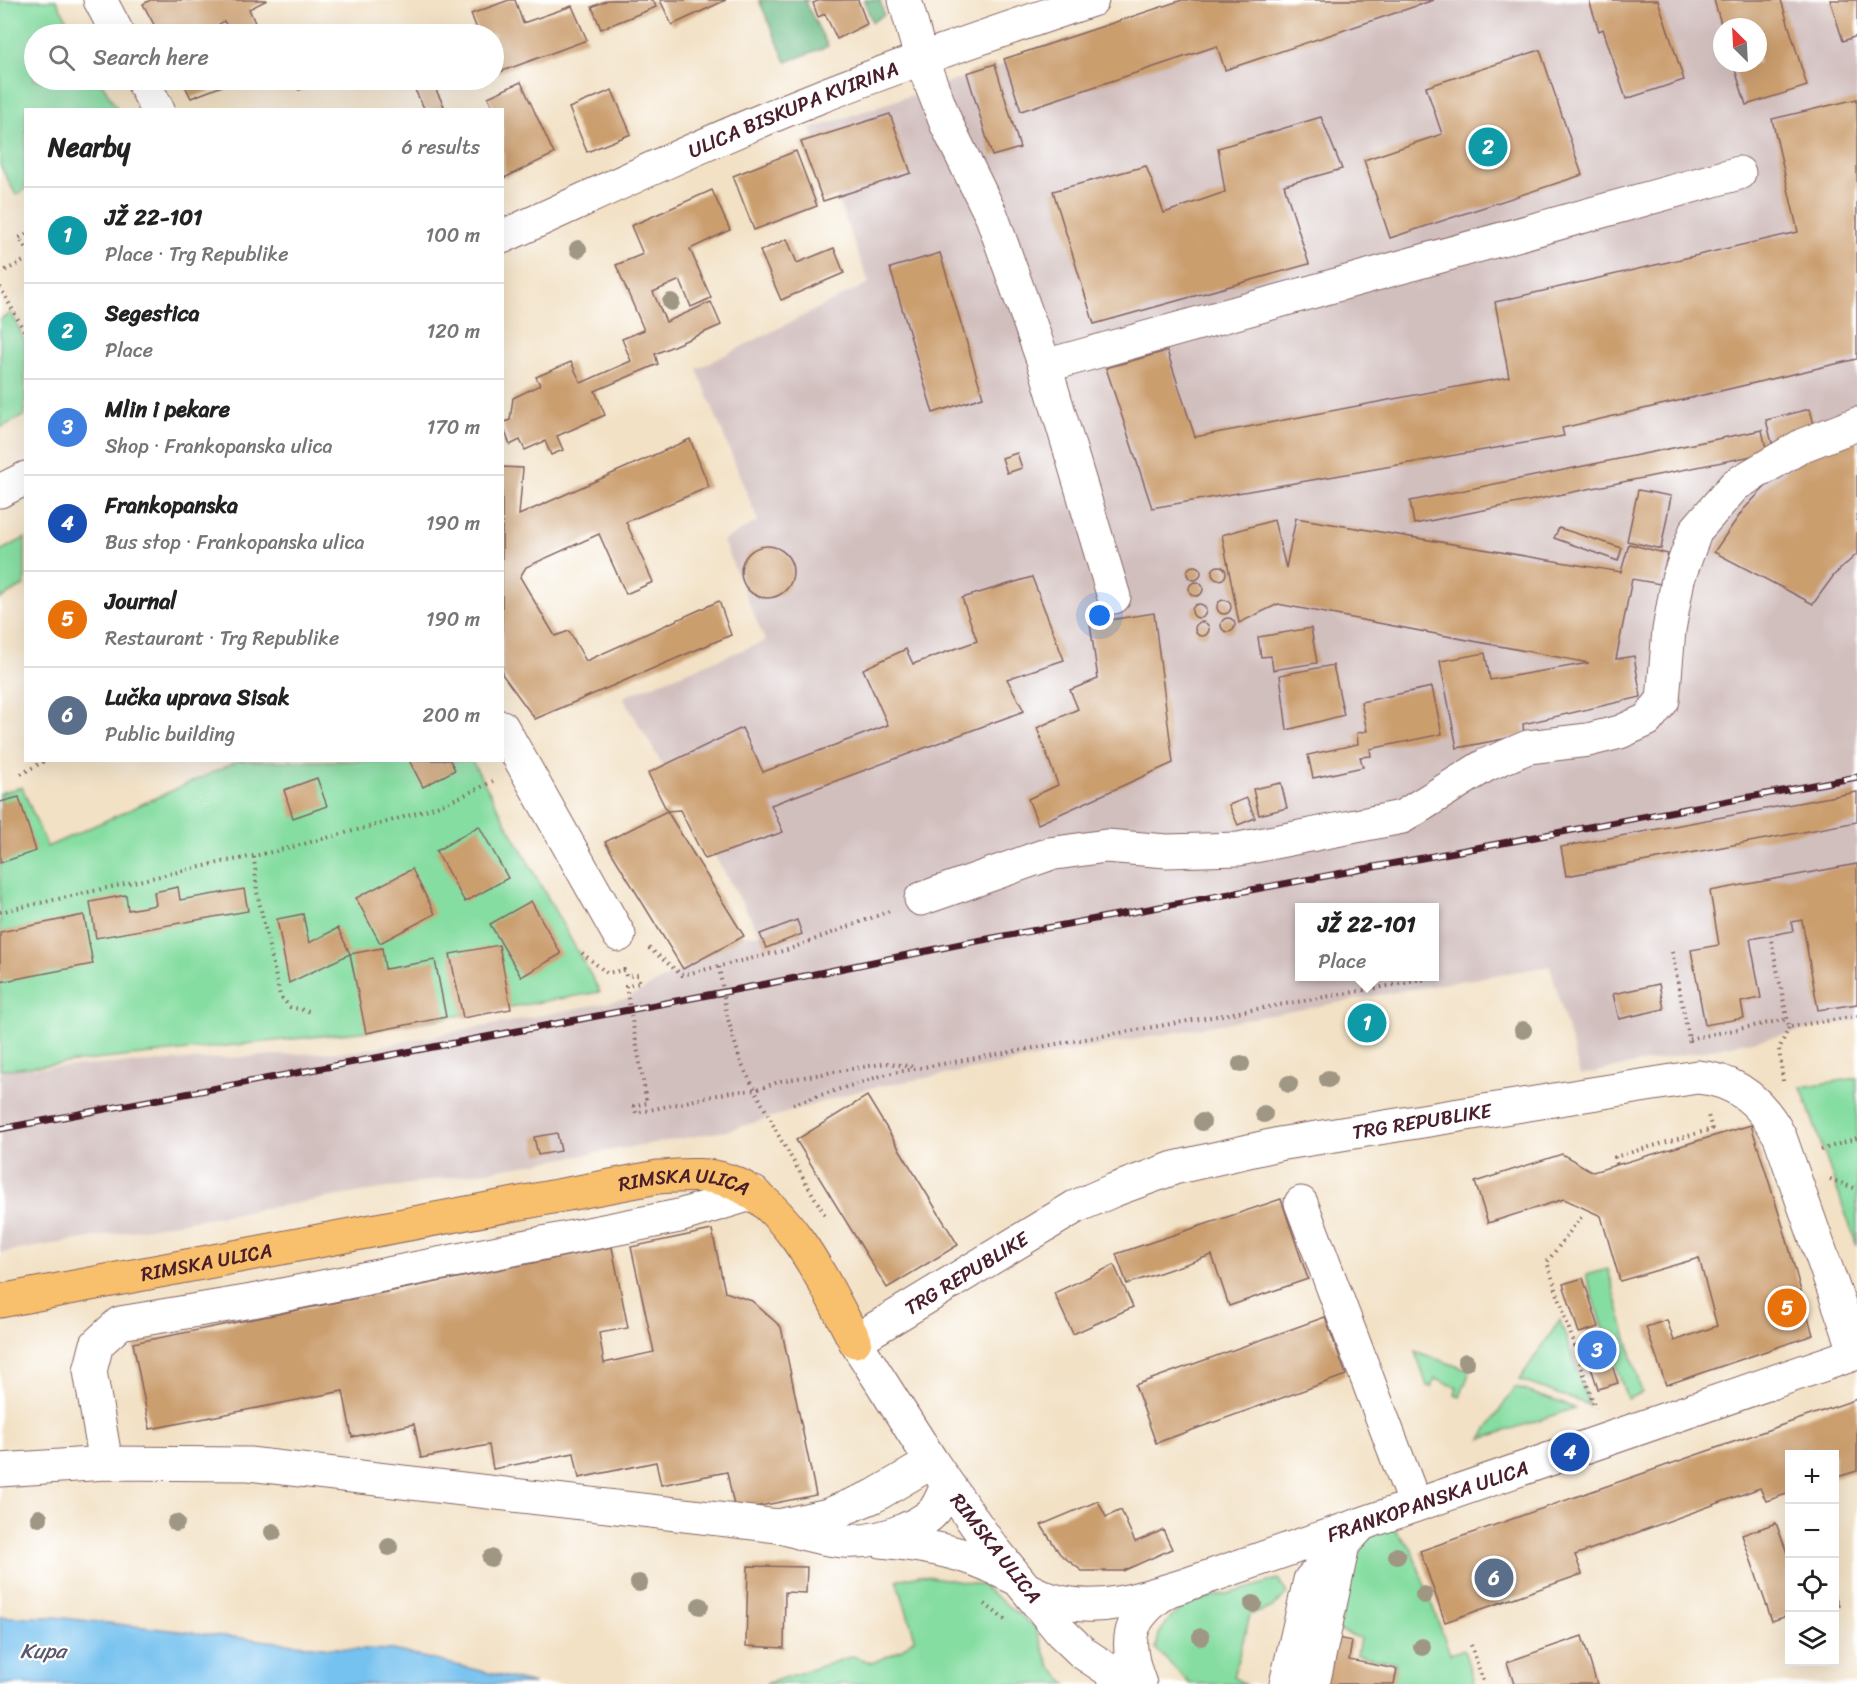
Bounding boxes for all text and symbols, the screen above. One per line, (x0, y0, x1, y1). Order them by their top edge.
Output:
north arrow (1713, 18, 1767, 72)
search box (24, 24, 504, 90)
text: Search here (93, 38, 209, 77)
icon: search (45, 41, 78, 74)
street label: ULICA BISKUPA KVIRINA (682, 51, 903, 168)
text: Nearby (48, 124, 130, 170)
pin: 2 (1468, 124, 1508, 170)
text: 6 results (401, 130, 480, 165)
text: JŽ 22-101 (105, 198, 202, 237)
text: 1 (63, 218, 72, 253)
text: 100 m (426, 218, 480, 253)
text: Place · Trg Republike (105, 237, 289, 272)
text: Segestica (105, 294, 200, 333)
text: 2 (62, 314, 73, 349)
text: 120 m (427, 314, 480, 349)
text: Place (105, 333, 153, 368)
text: Mlin i pekare (105, 390, 230, 429)
text: 3 (62, 410, 73, 445)
text: 170 m (427, 410, 480, 445)
text: Shop · Frankopanska ulica (105, 429, 333, 464)
text: Frankopanska (105, 486, 238, 525)
text: 4 (61, 506, 74, 541)
text: 190 m (426, 506, 480, 541)
text: Bus stop · Frankopanska ulica (105, 525, 365, 560)
text: Journal (105, 582, 176, 621)
your location (1085, 601, 1114, 630)
text: 5 (61, 602, 74, 637)
text: 190 m (426, 602, 480, 637)
text: Restaurant · Trg Republike (105, 621, 339, 656)
text: Lučka uprava Sisak (105, 678, 290, 717)
text: 6 (62, 698, 73, 733)
text: 200 m (423, 698, 480, 733)
text: Public building (105, 717, 235, 752)
popup (1295, 903, 1439, 981)
text: JŽ 22-101 (1318, 905, 1416, 944)
text: Place (1318, 944, 1366, 979)
pin: 1 (1348, 1000, 1386, 1046)
street label: TRG REPUBLIKE (1350, 1093, 1496, 1150)
street label: RIMSKA ULICA (615, 1158, 756, 1206)
street label: TRG REPUBLIKE (897, 1221, 1037, 1325)
street label: RIMSKA ULICA (138, 1233, 275, 1292)
pin: 5 (1768, 1286, 1806, 1330)
pin: 3 (1578, 1328, 1616, 1372)
pin: 4 (1550, 1430, 1590, 1474)
map controls (1785, 1450, 1839, 1666)
button: + (1785, 1450, 1839, 1504)
street label: FRANKOPANSKA ULICA (1322, 1451, 1533, 1553)
street label: RIMSKA ULICA (941, 1485, 1050, 1611)
button: − (1785, 1504, 1839, 1558)
pin: 6 (1474, 1556, 1514, 1600)
button: locate (1785, 1558, 1839, 1612)
button: layers (1785, 1612, 1839, 1666)
water label: Kupa (20, 1632, 68, 1670)

